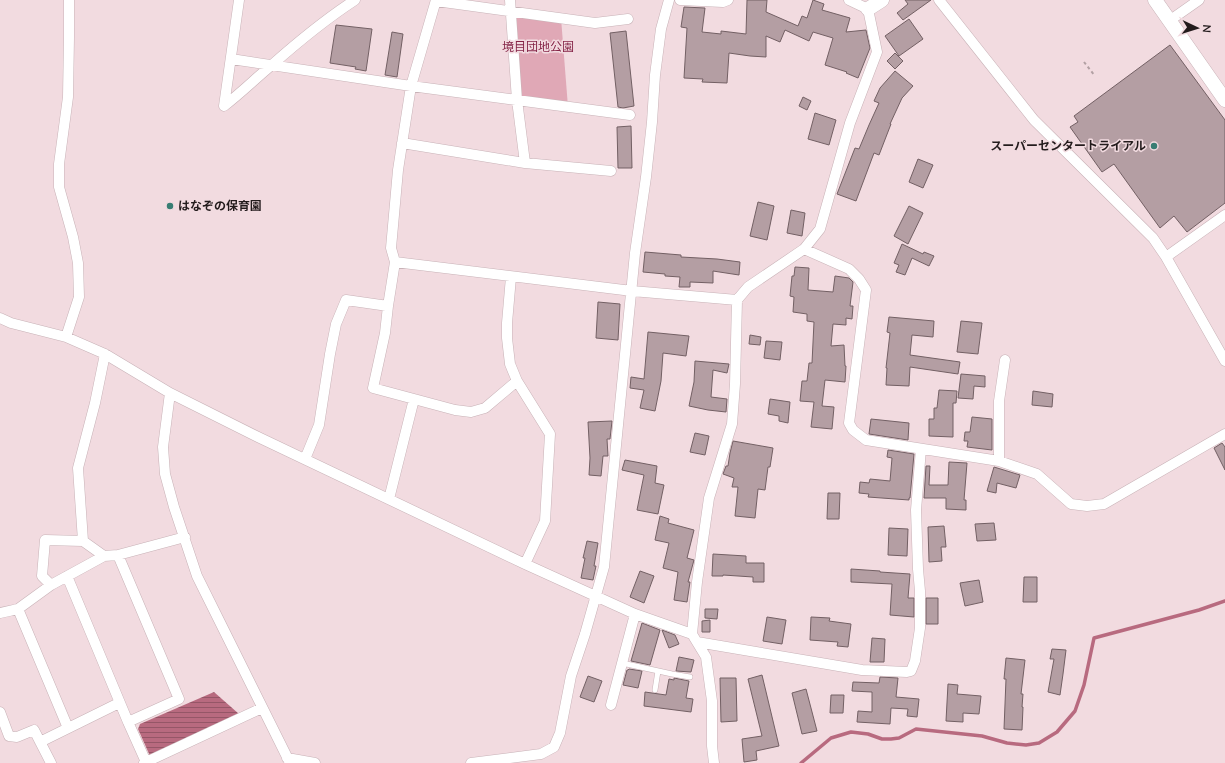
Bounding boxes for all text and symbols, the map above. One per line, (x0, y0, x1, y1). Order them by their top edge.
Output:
north arrow (1177, 8, 1217, 48)
text: N (1199, 24, 1214, 33)
park label: 境目団地公園 (502, 39, 574, 55)
place label: スーパーセンタートライアル (990, 138, 1146, 154)
marker: スーパーセンタートライアル (1149, 141, 1159, 151)
place label: はなぞの保育園 (178, 198, 262, 214)
marker: はなぞの保育園 (165, 201, 175, 211)

